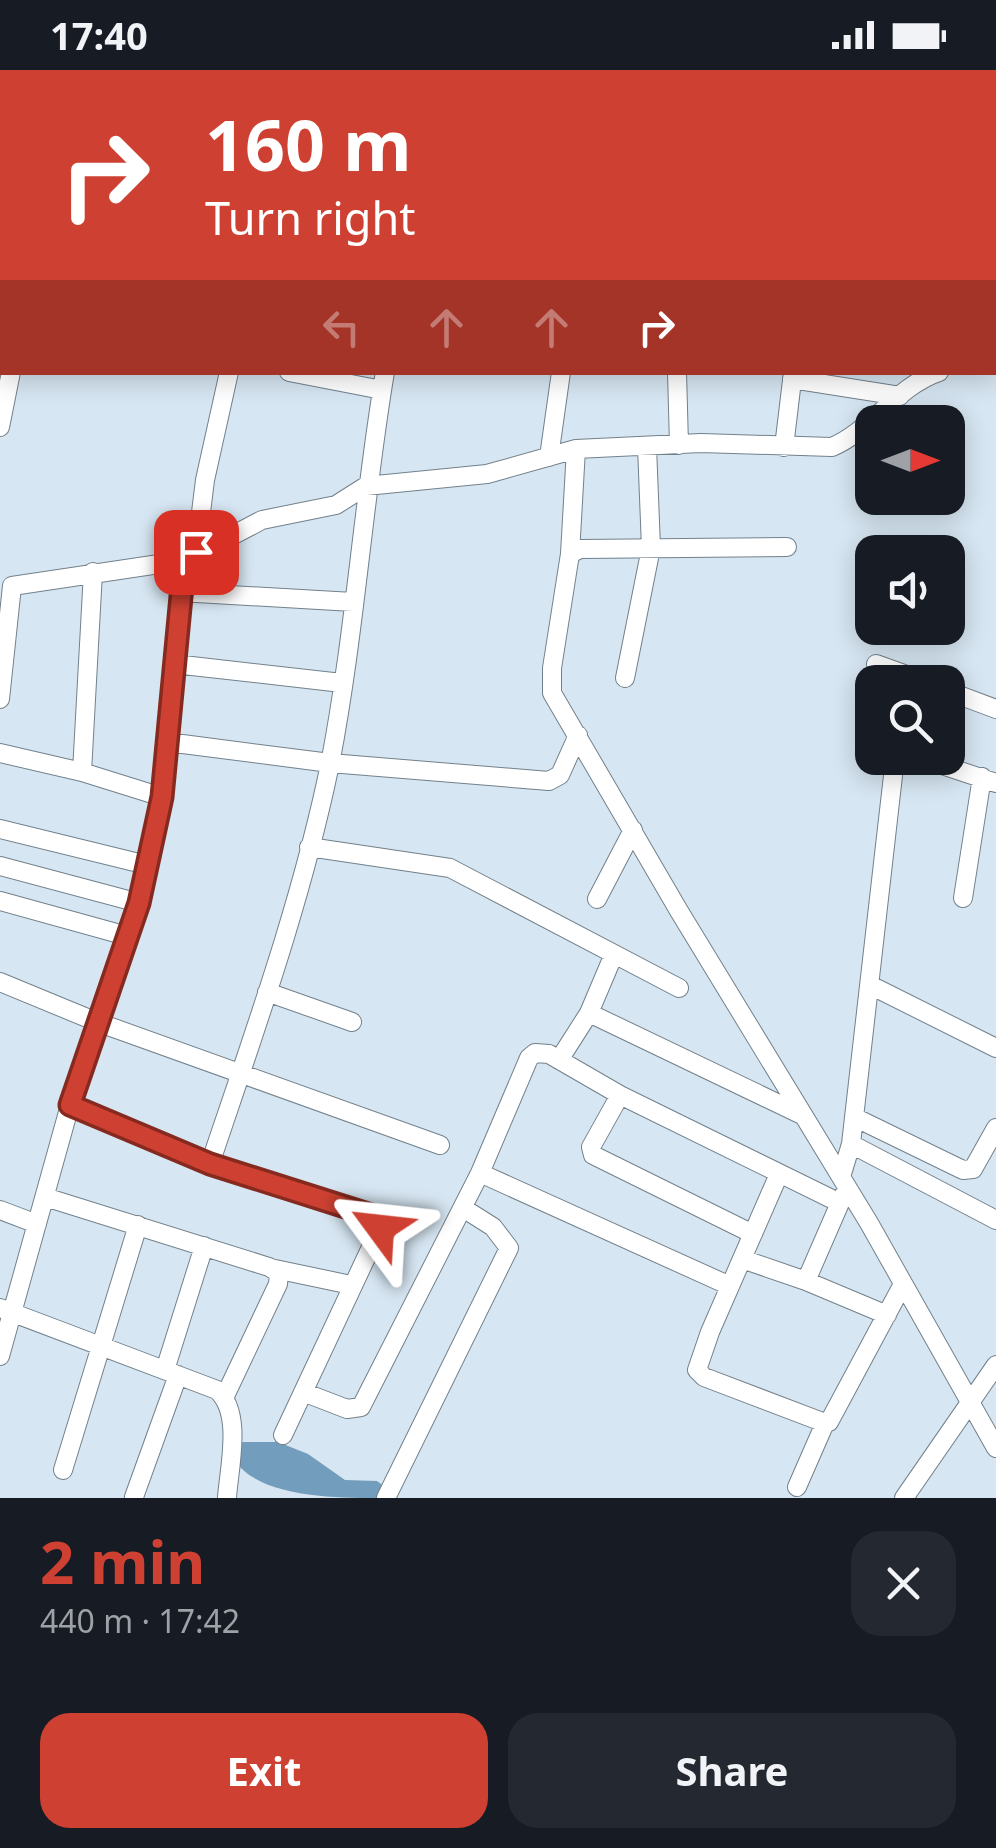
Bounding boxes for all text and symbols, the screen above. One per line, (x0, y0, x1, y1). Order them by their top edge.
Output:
text: 17:40 (50, 9, 148, 61)
text: 160 m (205, 96, 412, 192)
icon: right (40, 110, 170, 240)
text: Turn right (205, 187, 416, 248)
icon: left (314, 300, 369, 355)
icon: ahead (419, 300, 474, 355)
icon: ahead (524, 300, 579, 355)
icon: right (629, 300, 684, 355)
north arrow (855, 405, 965, 515)
map controls (855, 405, 965, 775)
pin (154, 510, 239, 595)
icon: arrive (169, 525, 224, 580)
button: sound (855, 535, 965, 645)
button: search (855, 665, 965, 775)
position arrow (328, 1176, 432, 1280)
text: 2 min (40, 1520, 205, 1602)
button: close (851, 1531, 956, 1636)
text: 440 m · 17:42 (40, 1599, 240, 1642)
button: Exit (40, 1713, 488, 1828)
button: Share (508, 1713, 956, 1828)

